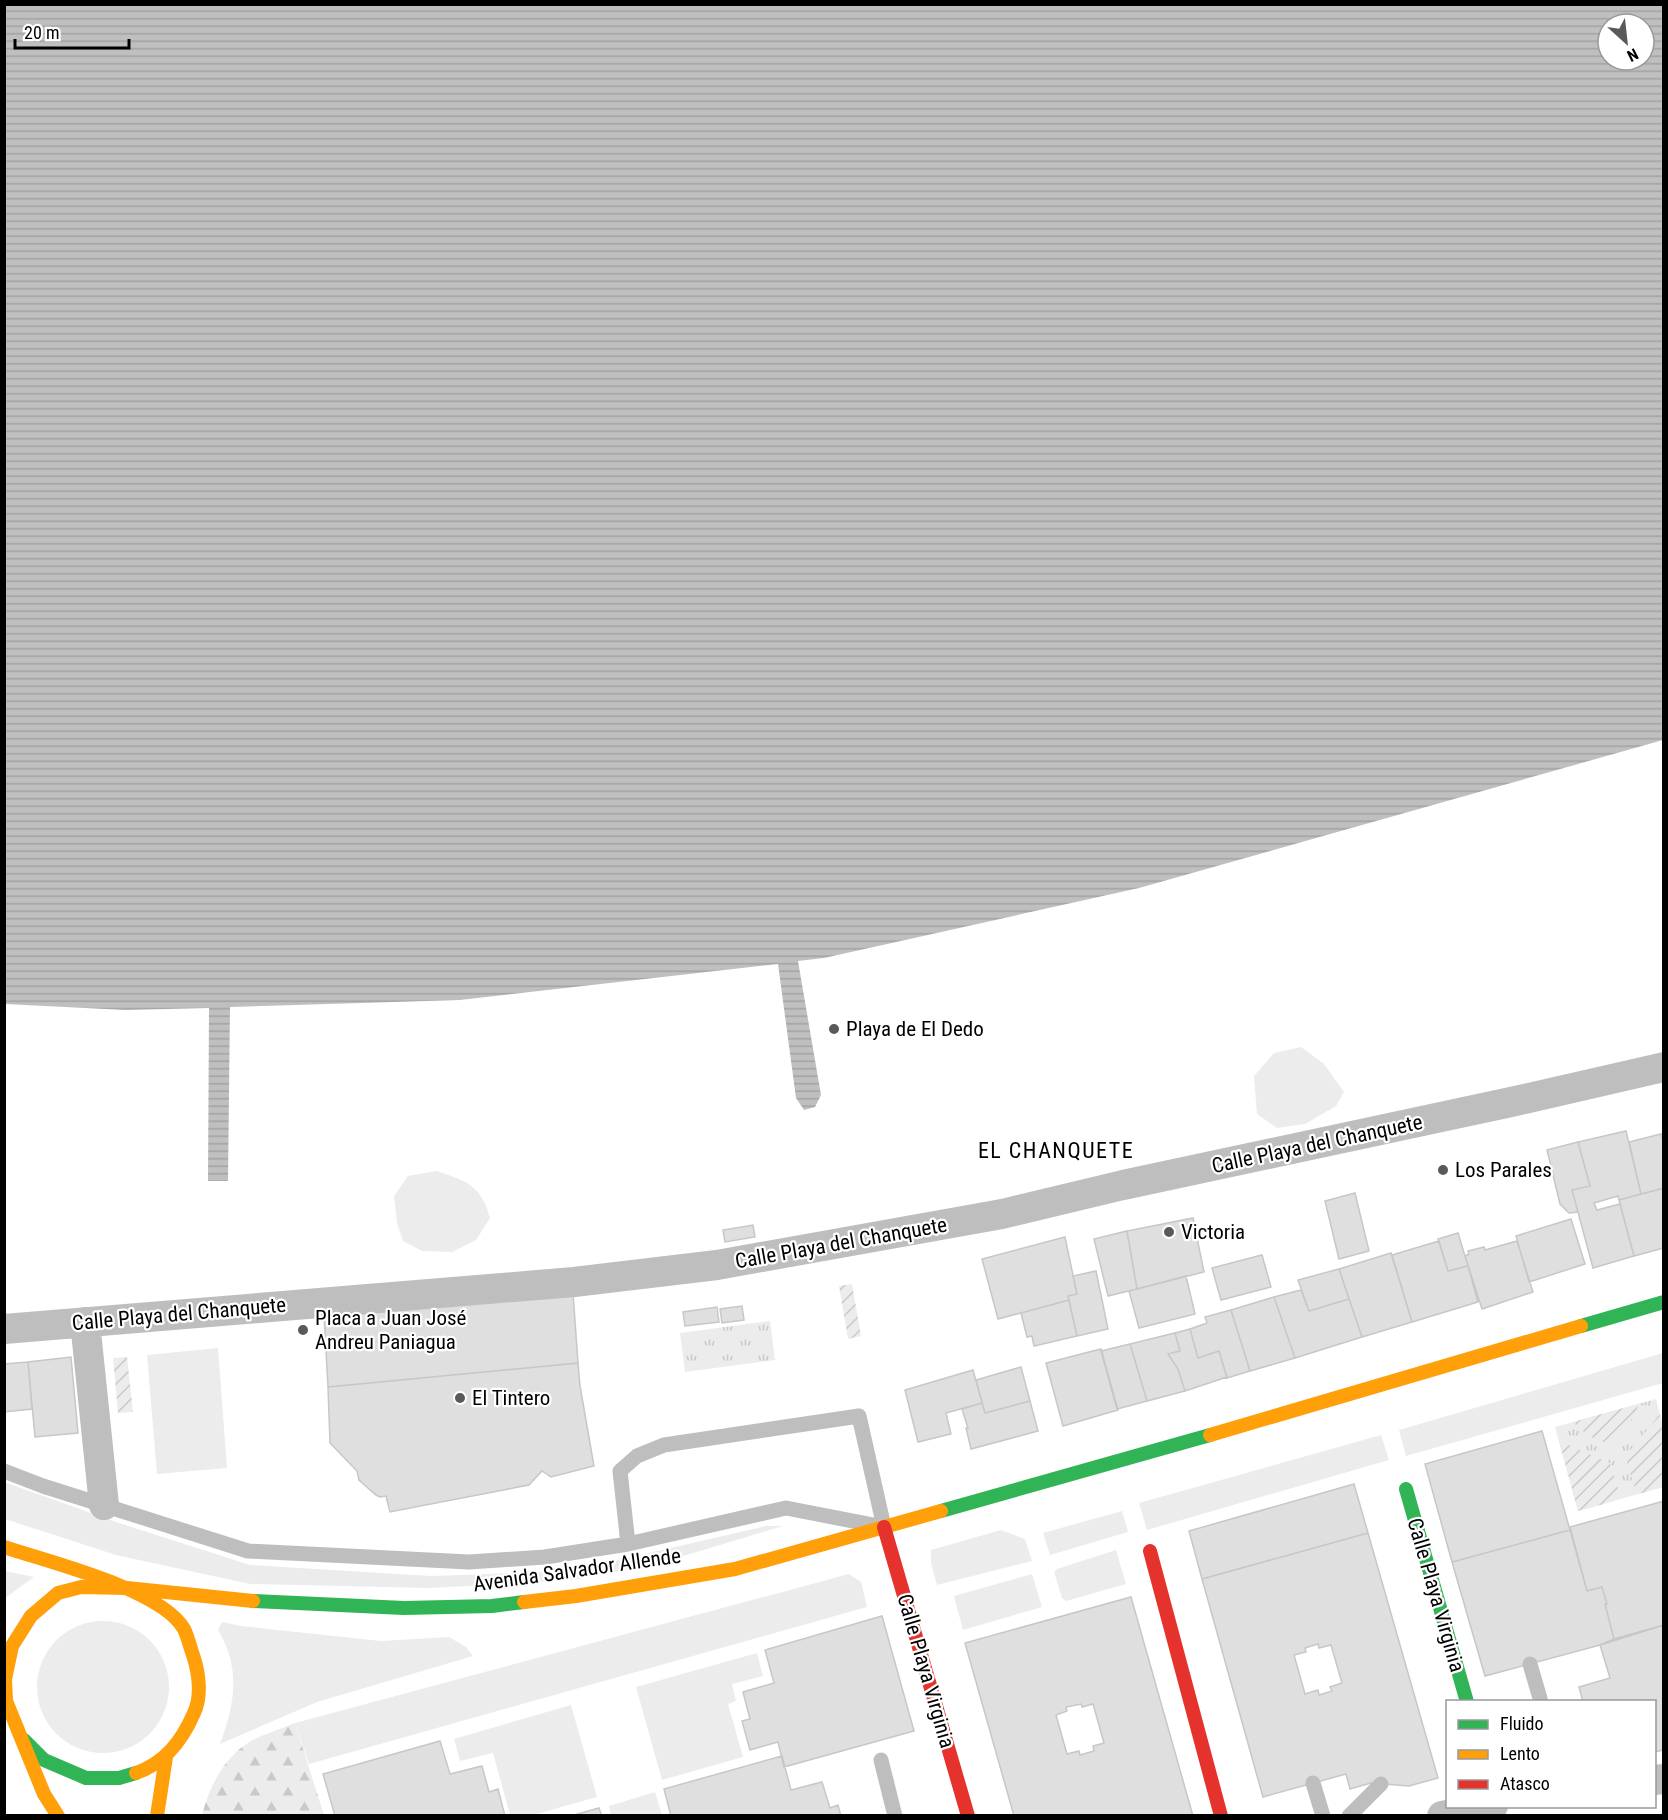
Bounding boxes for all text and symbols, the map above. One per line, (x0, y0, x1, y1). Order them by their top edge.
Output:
scale bar (15, 12, 129, 50)
north arrow (1596, 12, 1656, 72)
text: 20 m (24, 22, 59, 43)
text: N (1624, 44, 1641, 66)
place label: Playa de El Dedo (846, 1017, 984, 1041)
marker: Playa de El Dedo (827, 1022, 841, 1036)
street label: Calle Playa del Chanquete (1209, 1110, 1425, 1178)
district label: EL CHANQUETE (978, 1138, 1134, 1163)
place label: Los Parales (1455, 1158, 1552, 1182)
marker: Los Parales (1436, 1163, 1450, 1177)
street label: Calle Playa del Chanquete (733, 1213, 949, 1273)
place label: Victoria (1181, 1220, 1245, 1244)
marker: Victoria (1162, 1225, 1176, 1239)
street label: Calle Playa del Chanquete (71, 1293, 287, 1335)
place label: Placa a Juan José Andreu Paniagua (315, 1306, 467, 1354)
marker: Placa a Juan José Andreu Paniagua (296, 1323, 310, 1337)
place label: El Tintero (472, 1386, 550, 1410)
marker: El Tintero (453, 1391, 467, 1405)
street label: Calle Playa Virginia (1403, 1515, 1469, 1675)
street label: Avenida Salvador Allende (472, 1544, 683, 1596)
street label: Calle Playa Virginia (893, 1591, 959, 1751)
legend (1446, 1700, 1656, 1808)
text: Fluido (1500, 1713, 1544, 1734)
text: Lento (1500, 1743, 1540, 1764)
text: Atasco (1500, 1773, 1550, 1794)

